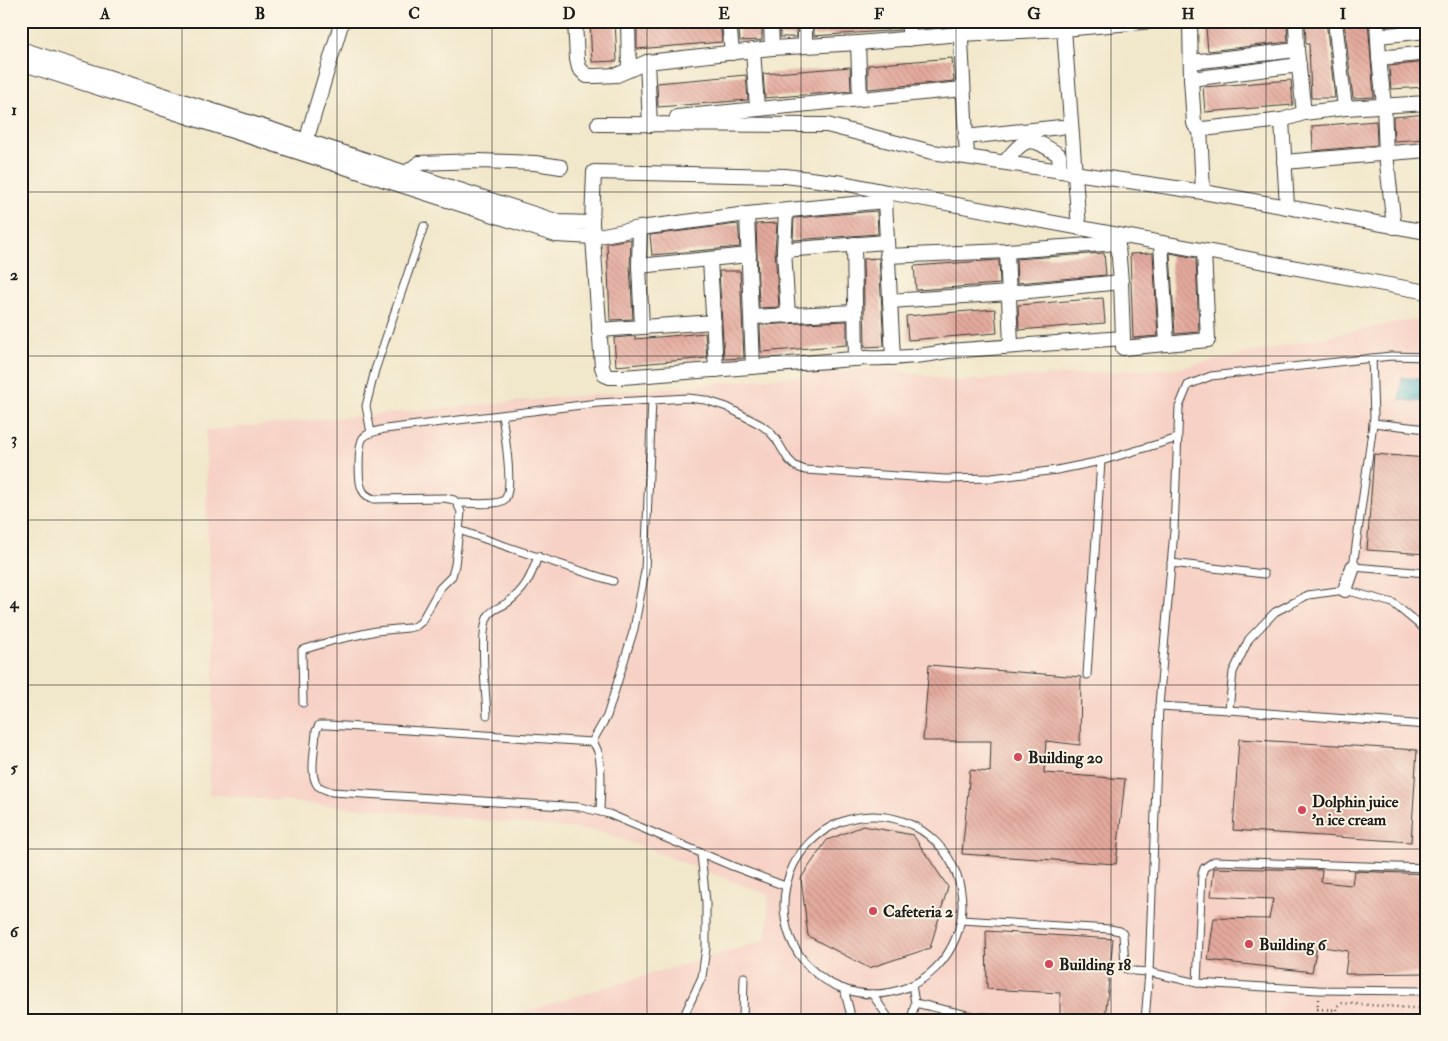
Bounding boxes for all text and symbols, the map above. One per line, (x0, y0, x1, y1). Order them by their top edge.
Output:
text: A (99, 4, 111, 24)
text: B (255, 4, 265, 24)
text: C (408, 4, 420, 24)
text: D (562, 4, 576, 24)
text: E (718, 4, 730, 24)
text: F (874, 4, 884, 24)
text: G (1027, 4, 1041, 24)
text: H (1181, 4, 1195, 24)
text: I (1340, 4, 1347, 24)
text: 1 (11, 100, 17, 120)
text: 2 (10, 265, 18, 285)
text: 3 (11, 429, 17, 449)
text: 4 (9, 593, 20, 613)
place label: Building 20 (1028, 748, 1103, 769)
marker: Building 20 (1012, 751, 1024, 763)
text: 5 (10, 758, 18, 778)
place label: Dolphin juice 'n ice cream (1312, 792, 1399, 830)
marker: Dolphin juice 'n ice cream (1296, 804, 1308, 816)
place label: Cafeteria 2 (883, 902, 953, 922)
marker: Cafeteria 2 (867, 905, 879, 917)
text: 6 (10, 922, 20, 942)
place label: Building 6 (1259, 935, 1328, 956)
marker: Building 6 (1243, 938, 1255, 950)
place label: Building 18 (1059, 955, 1131, 976)
marker: Building 18 (1043, 958, 1055, 970)

